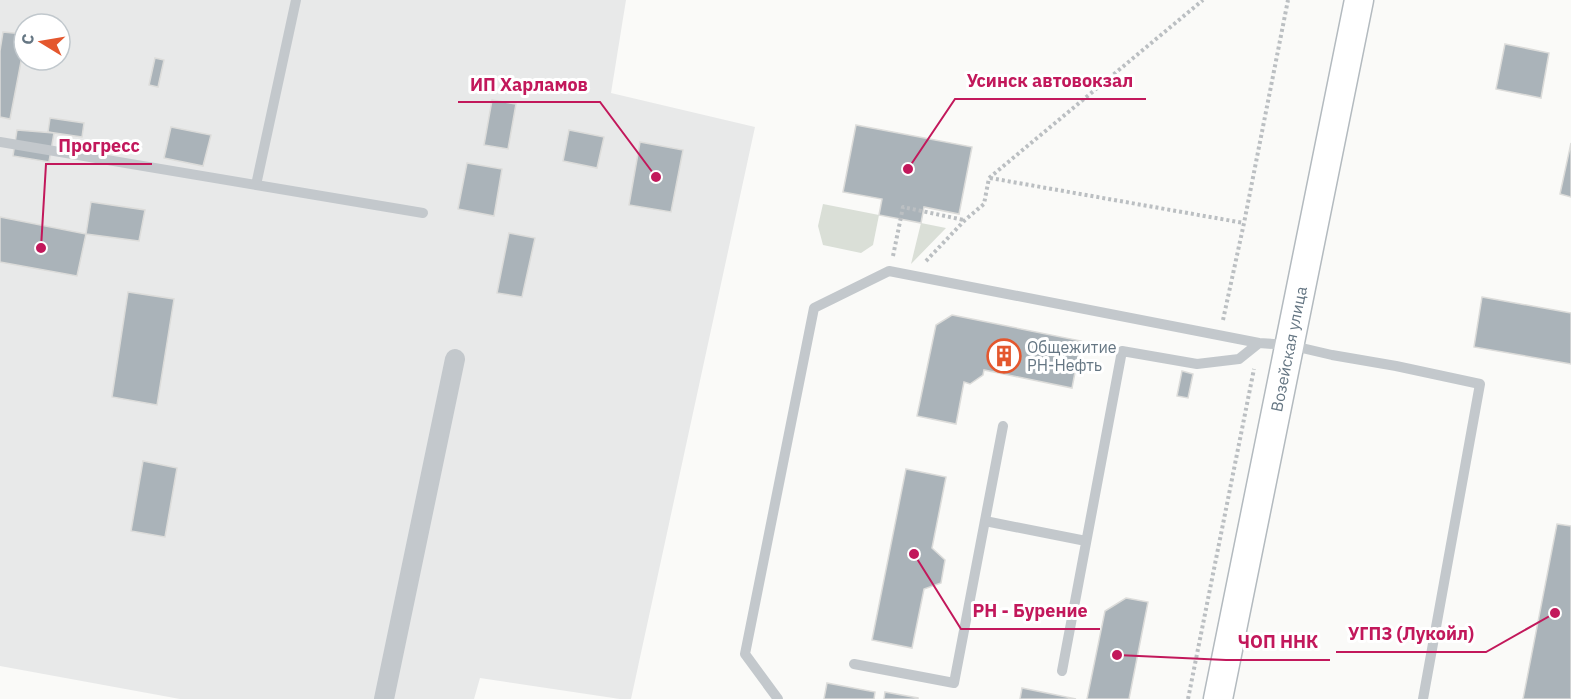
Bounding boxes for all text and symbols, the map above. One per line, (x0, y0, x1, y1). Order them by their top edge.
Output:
north arrow (12, 12, 72, 72)
text: С (16, 32, 38, 46)
callout: Усинск автовокзал (955, 63, 1146, 99)
callout: ИП Харламов (458, 66, 600, 102)
text: Усинск автовокзал (967, 69, 1133, 92)
text: ИП Харламов (470, 73, 588, 96)
callout: Прогресс (46, 128, 152, 164)
text: Прогресс (58, 134, 140, 157)
street label: Возейская улица (1266, 284, 1311, 414)
place label: Общежитие РН-Нефть (1027, 337, 1117, 375)
building icon: Общежитие РН-Нефть (986, 338, 1022, 374)
callout: РН - Бурение (961, 593, 1100, 629)
text: РН - Бурение (972, 599, 1088, 622)
callout: УГПЗ (Лукойл) (1336, 616, 1486, 652)
text: УГПЗ (Лукойл) (1348, 622, 1474, 645)
callout: ЧОП ННК (1226, 624, 1330, 660)
text: ЧОП ННК (1238, 630, 1318, 653)

